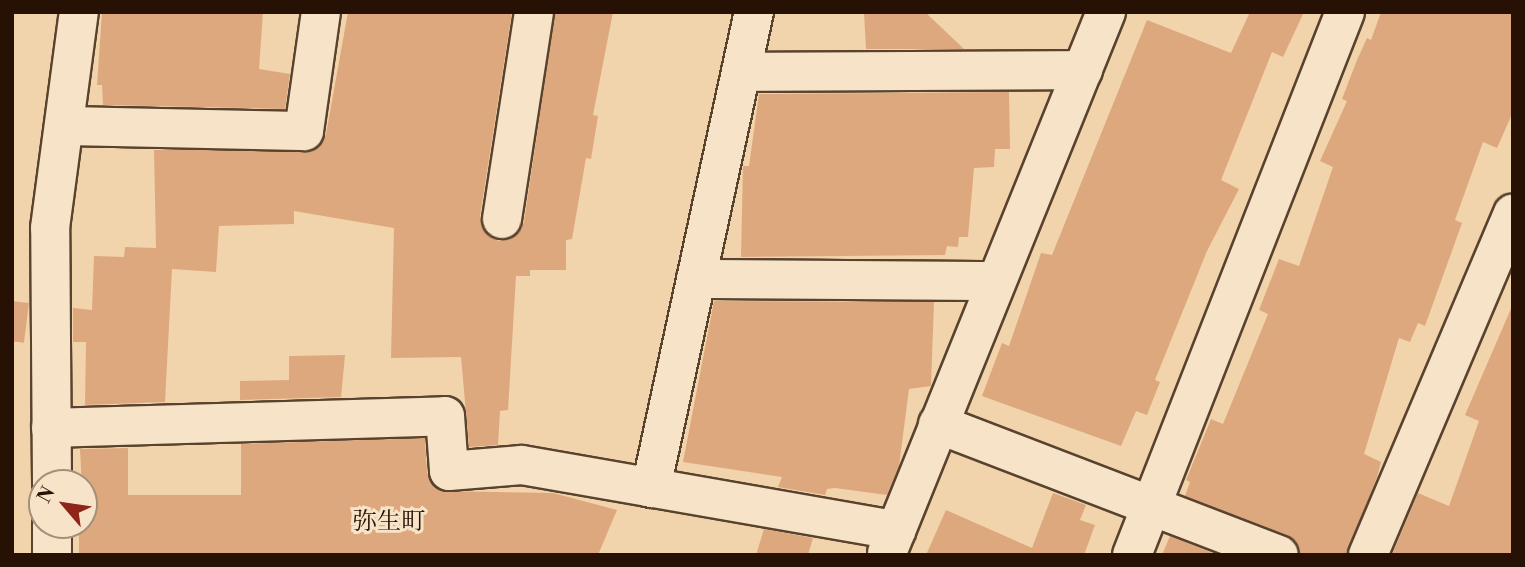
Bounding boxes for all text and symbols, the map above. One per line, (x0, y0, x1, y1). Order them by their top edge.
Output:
north arrow (28, 469, 98, 539)
text: N (32, 482, 61, 507)
district label: 弥生町 (353, 509, 425, 537)

